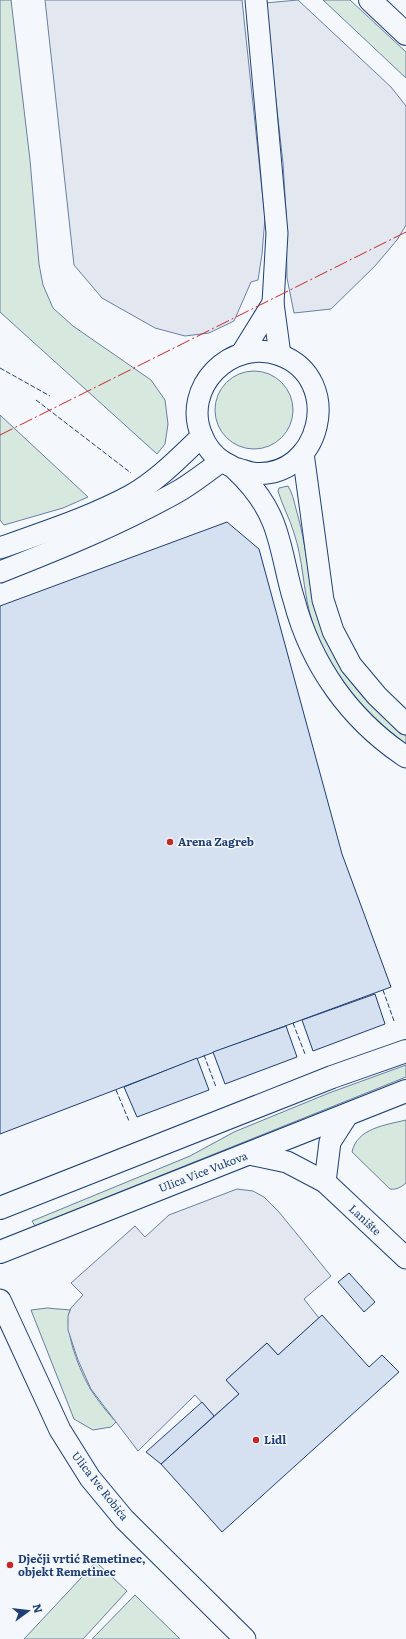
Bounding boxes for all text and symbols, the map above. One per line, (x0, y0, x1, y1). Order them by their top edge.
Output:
place label: Arena Zagreb (178, 833, 254, 849)
marker: Arena Zagreb (165, 837, 175, 847)
street label: Ulica Vice Vukova (156, 1147, 250, 1195)
street label: Lanište (346, 1200, 386, 1239)
place label: Lidl (264, 1431, 286, 1447)
marker: Lidl (251, 1435, 261, 1445)
street label: Ulica Ive Robića (69, 1448, 133, 1523)
place label: Dječji vrtić Remetinec, objekt Remetinec (18, 1550, 146, 1579)
marker: Dječji vrtić Remetinec, objekt Remetinec (5, 1560, 15, 1570)
north arrow (8, 1591, 48, 1631)
text: N (30, 1602, 48, 1615)

